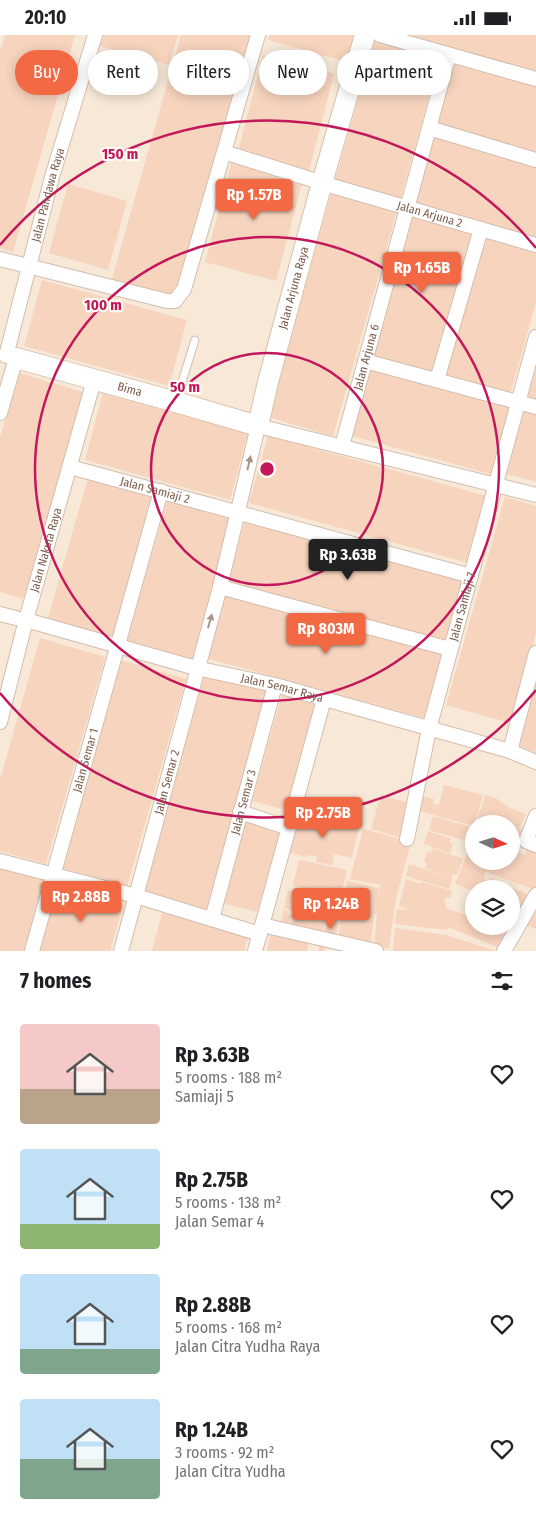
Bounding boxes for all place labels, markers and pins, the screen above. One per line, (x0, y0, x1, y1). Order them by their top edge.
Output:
pin: Rp 1.57B (202, 179, 306, 221)
pin: Rp 1.65B (370, 251, 474, 294)
centre of rings (258, 460, 276, 478)
pin: Rp 3.63B (296, 539, 400, 581)
pin: Rp 803M (280, 613, 372, 655)
pin: Rp 2.75B (271, 797, 375, 839)
pin: Rp 2.88B (29, 881, 133, 923)
pin: Rp 1.24B (279, 887, 383, 930)

